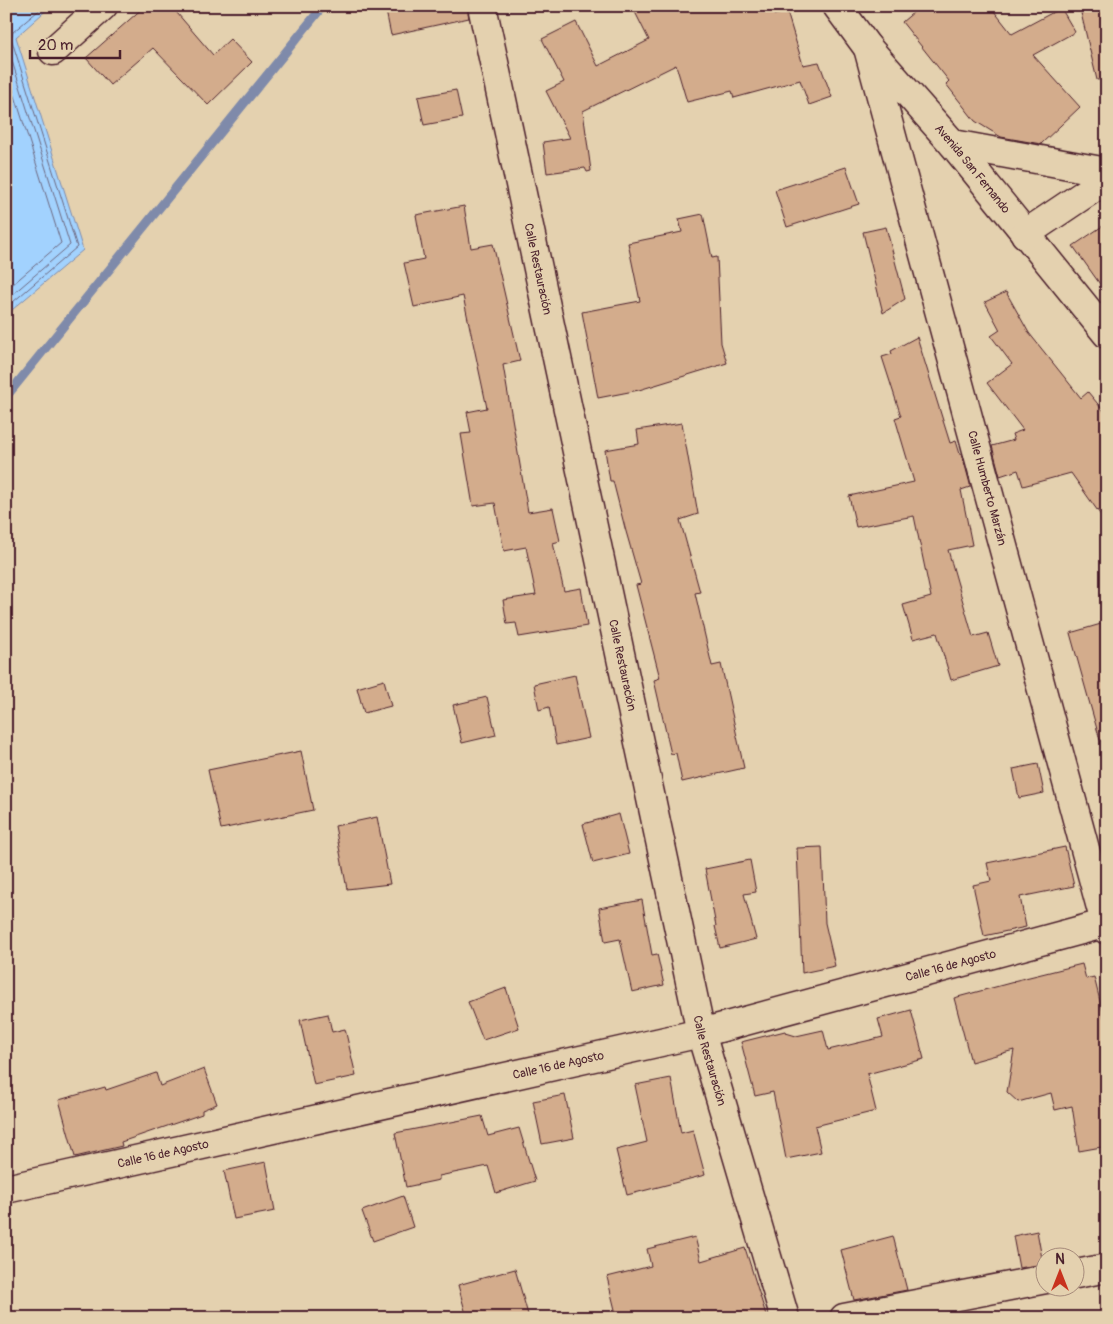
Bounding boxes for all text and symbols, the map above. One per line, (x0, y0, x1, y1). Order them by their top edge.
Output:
scale bar (30, 28, 120, 60)
text: 20 m (38, 36, 73, 55)
street label: Avenida San Fernando (932, 121, 1014, 217)
street label: Calle Restauración (521, 222, 555, 316)
street label: Calle Humberto Marzán (965, 429, 1010, 547)
street label: Calle Restauración (606, 618, 640, 713)
street label: Calle 16 de Agosto (904, 946, 998, 985)
street label: Calle Restauración (690, 1014, 730, 1108)
street label: Calle 16 de Agosto (511, 1047, 606, 1083)
street label: Calle 16 de Agosto (116, 1136, 211, 1171)
north arrow (1036, 1246, 1086, 1296)
text: N (1055, 1251, 1065, 1268)

